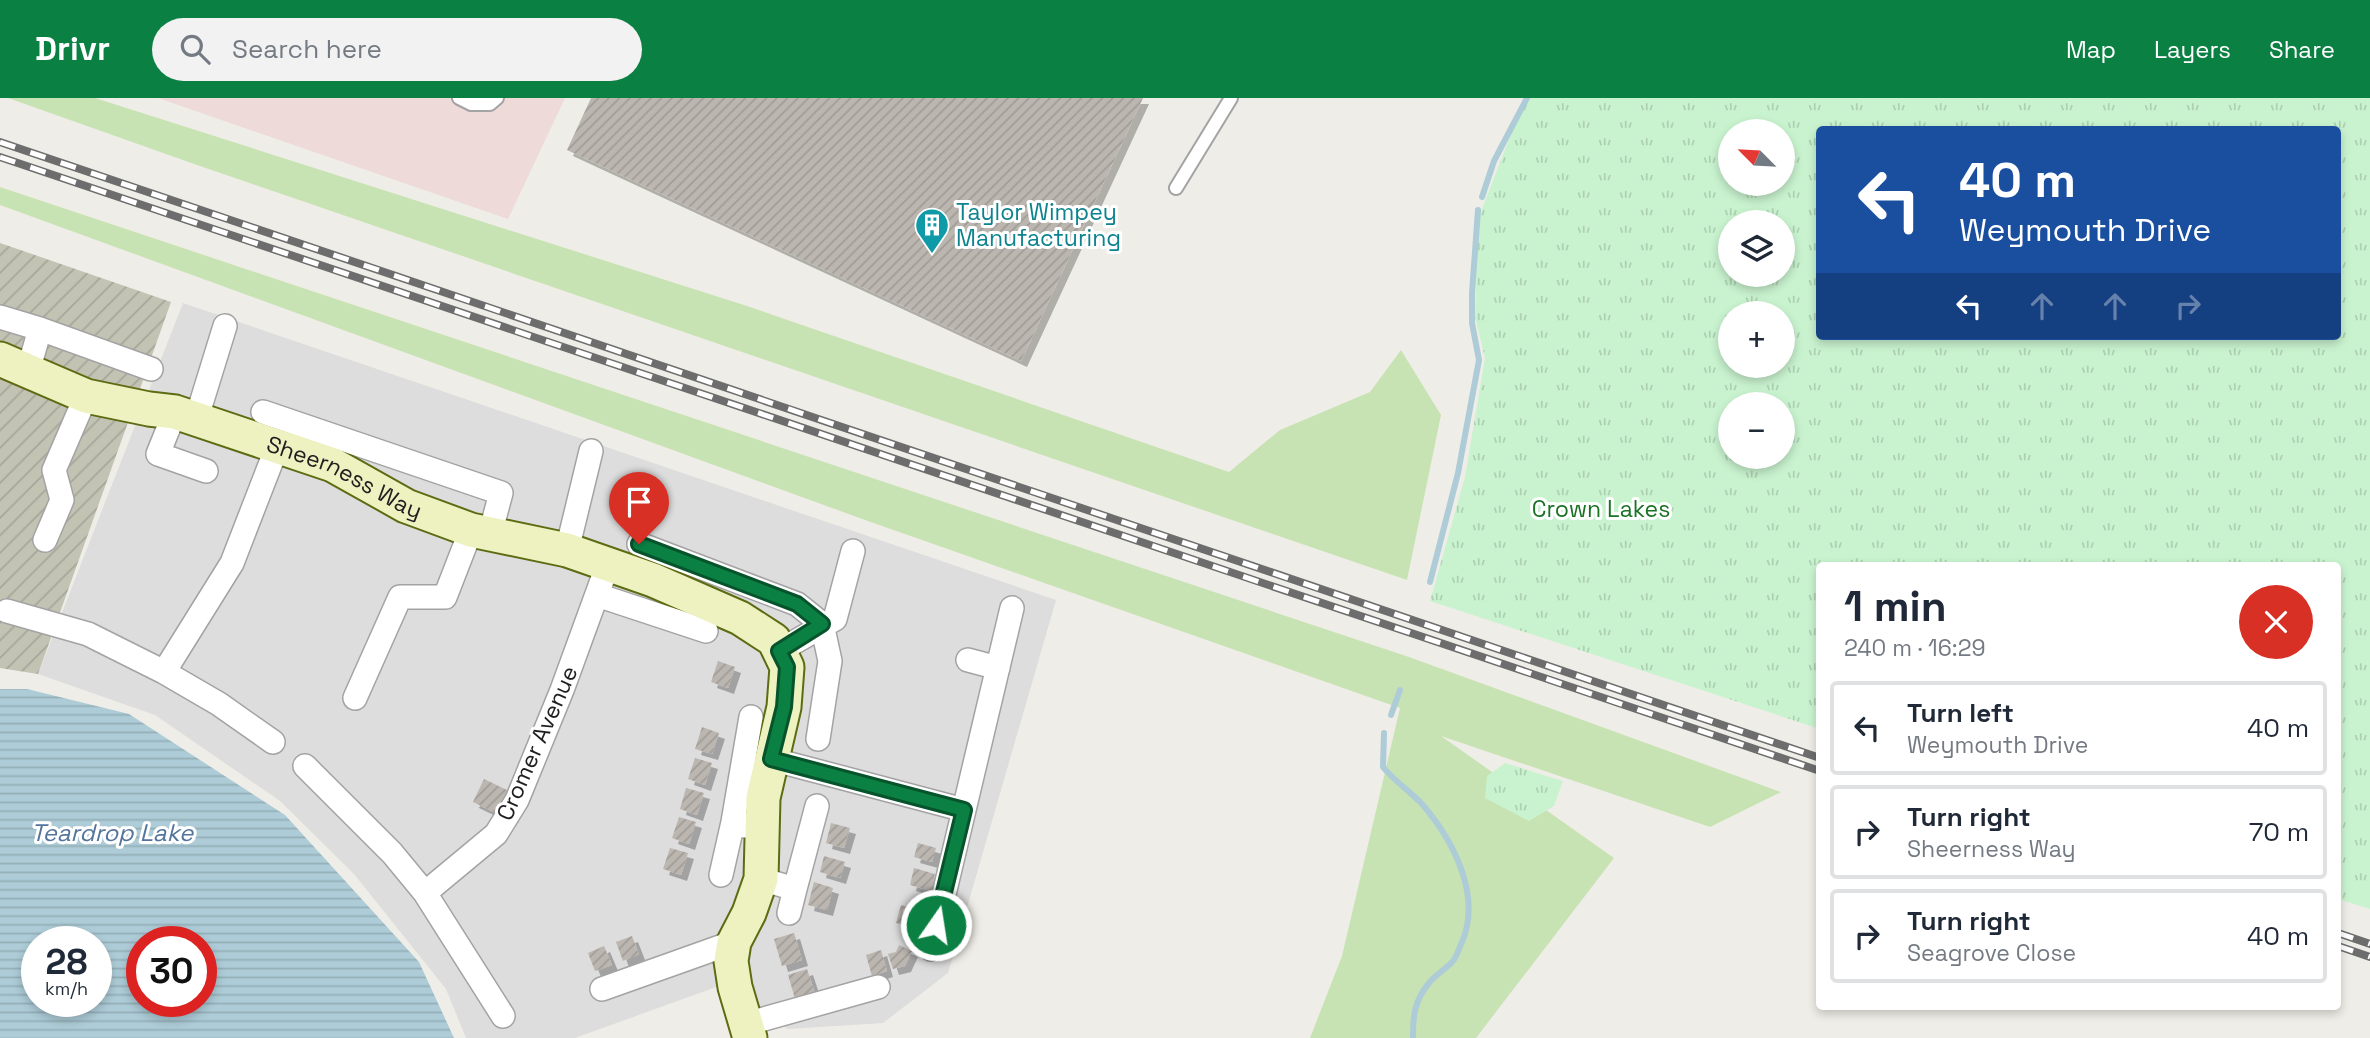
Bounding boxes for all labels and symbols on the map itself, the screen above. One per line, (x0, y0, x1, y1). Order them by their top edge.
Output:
north arrow (1718, 119, 1796, 196)
place label: Taylor Wimpey Manufacturing (956, 197, 1121, 253)
building icon: Taylor Wimpey Manufacturing (913, 206, 951, 255)
street label: Sheerness Way (263, 429, 426, 526)
pin (609, 472, 669, 544)
park label: Crown Lakes (1532, 494, 1670, 524)
street label: Cromer Avenue (490, 661, 584, 825)
water label: Teardrop Lake (31, 817, 194, 848)
position arrow (899, 888, 973, 962)
speed limit sign: 30 (126, 926, 217, 1017)

